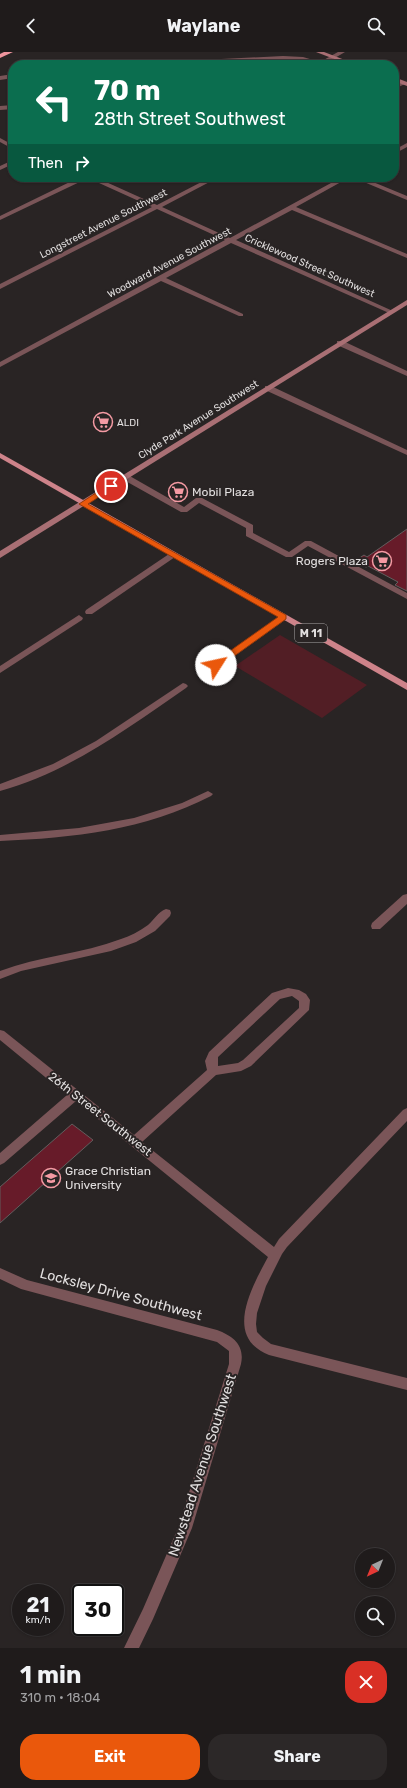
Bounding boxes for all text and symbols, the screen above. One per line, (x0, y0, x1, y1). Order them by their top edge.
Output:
icon: back (20, 15, 42, 37)
text: Waylane (167, 15, 240, 37)
icon: search (365, 15, 387, 37)
text: 70 m (94, 74, 161, 107)
icon: left (28, 76, 80, 128)
text: 28th Street Southwest (94, 108, 286, 130)
icon: right (71, 152, 93, 174)
text: Then (28, 154, 63, 172)
street label: Longstreet Avenue Southwest (38, 186, 169, 261)
street label: Woodward Avenue Southwest (106, 225, 233, 301)
street label: Cricklewood Street Southwest (243, 232, 377, 300)
street label: Clyde Park Avenue Southwest (136, 378, 261, 462)
supermarket icon: ALDI (92, 411, 114, 433)
place label: ALDI (117, 417, 139, 429)
pin (94, 469, 128, 503)
icon: arrive (100, 475, 122, 497)
supermarket icon: Mobil Plaza (167, 481, 189, 503)
place label: Mobil Plaza (192, 485, 254, 499)
supermarket icon: Rogers Plaza (371, 550, 393, 572)
place label: Rogers Plaza (296, 554, 368, 568)
road number: M 11 (295, 624, 327, 642)
position arrow (195, 644, 237, 686)
street label: 26th Street Southwest (46, 1069, 155, 1159)
place label: Grace Christian University (65, 1164, 151, 1192)
school or university icon: Grace Christian University (40, 1167, 62, 1189)
street label: Locksley Drive Southwest (38, 1265, 204, 1324)
street label: Newstead Avenue Southwest (165, 1371, 240, 1559)
north arrow (355, 1548, 395, 1588)
map controls (355, 1548, 395, 1636)
speed limit sign: 30 (72, 1584, 124, 1636)
text: 21 (27, 1593, 49, 1617)
button: search (355, 1596, 395, 1636)
text: km/h (26, 1614, 50, 1626)
text: 1 min (20, 1661, 81, 1689)
button: close (345, 1661, 387, 1703)
text: 310 m · 18:04 (20, 1690, 100, 1705)
button: Exit (20, 1734, 200, 1780)
button: Share (208, 1734, 387, 1780)

